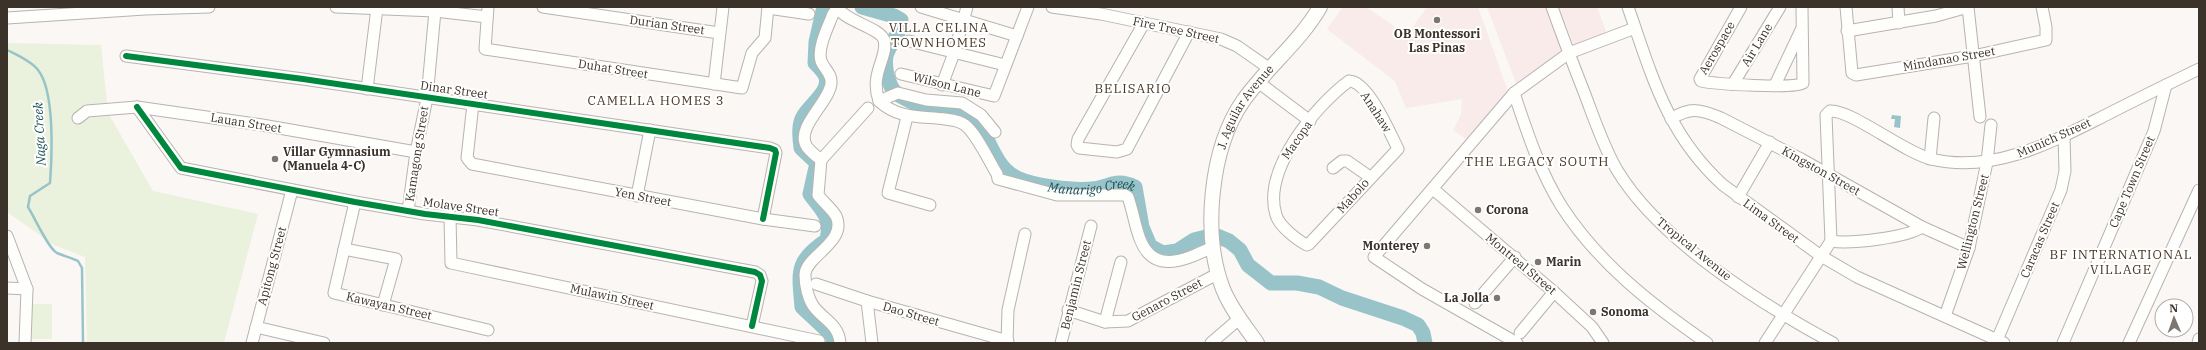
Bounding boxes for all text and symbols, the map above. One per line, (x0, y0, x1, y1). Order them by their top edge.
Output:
street label: Durian Street (629, 12, 706, 37)
street label: Fire Tree Street (1132, 13, 1221, 46)
marker: OB Montessori Las Pinas (1432, 15, 1442, 25)
street label: Aerospace (1695, 18, 1738, 77)
district label: VILLA CELINA TOWNHOMES (889, 19, 989, 51)
street label: Air Lane (1738, 20, 1775, 69)
place label: OB Montessori Las Pinas (1394, 26, 1480, 55)
street label: Mindanao Street (1902, 43, 1996, 74)
street label: Duhat Street (577, 56, 649, 81)
street label: J. Aguilar Avenue (1214, 61, 1277, 151)
street label: Wilson Lane (911, 69, 983, 100)
street label: Dinar Street (419, 77, 489, 102)
district label: BELISARIO (1094, 80, 1172, 97)
street label: Anahaw (1358, 88, 1396, 136)
district label: CAMELLA HOMES 3 (587, 92, 725, 109)
water label: Naga Creek (29, 102, 50, 167)
street label: Kamagong Street (402, 105, 431, 203)
street label: Lauan Street (209, 109, 283, 136)
street label: Munich Street (2014, 115, 2093, 161)
street label: Macopa (1278, 117, 1316, 162)
street label: Cape Town Street (2105, 134, 2158, 230)
street label: Kingston Street (1779, 143, 1863, 198)
place label: Villar Gymnasium (Manuela 4-C) (283, 144, 391, 173)
district label: THE LEGACY SOUTH (1465, 153, 1609, 170)
marker: Villar Gymnasium (Manuela 4-C) (270, 154, 280, 164)
street label: Wellington Street (1953, 173, 1992, 271)
water label: Manarigo Creek (1046, 175, 1138, 198)
street label: Mabolo (1333, 175, 1372, 216)
street label: Yen Street (614, 184, 673, 209)
street label: Molave Street (422, 194, 500, 219)
street label: Lima Street (1740, 195, 1802, 246)
street label: Caracas Street (2017, 200, 2062, 280)
place label: Corona (1486, 202, 1529, 217)
marker: Corona (1473, 205, 1483, 215)
street label: Tropical Avenue (1654, 214, 1735, 283)
street label: Apitong Street (254, 225, 289, 307)
street label: Montreal Street (1483, 230, 1560, 298)
place label: Monterey (1363, 238, 1419, 253)
street label: Benjamin Street (1057, 239, 1094, 331)
marker: Monterey (1422, 241, 1432, 251)
district label: BF INTERNATIONAL VILLAGE (2049, 246, 2193, 278)
place label: Marin (1546, 254, 1582, 269)
marker: Marin (1533, 257, 1543, 267)
street label: Genaro Street (1129, 275, 1205, 324)
street label: Mulawin Street (569, 280, 655, 313)
street label: Kawayan Street (345, 288, 433, 323)
place label: La Jolla (1444, 290, 1489, 305)
marker: La Jolla (1492, 293, 1502, 303)
street label: Dao Street (881, 298, 941, 329)
north arrow (2154, 298, 2194, 338)
text: N (2169, 301, 2179, 315)
place label: Sonoma (1601, 304, 1649, 319)
marker: Sonoma (1588, 307, 1598, 317)

